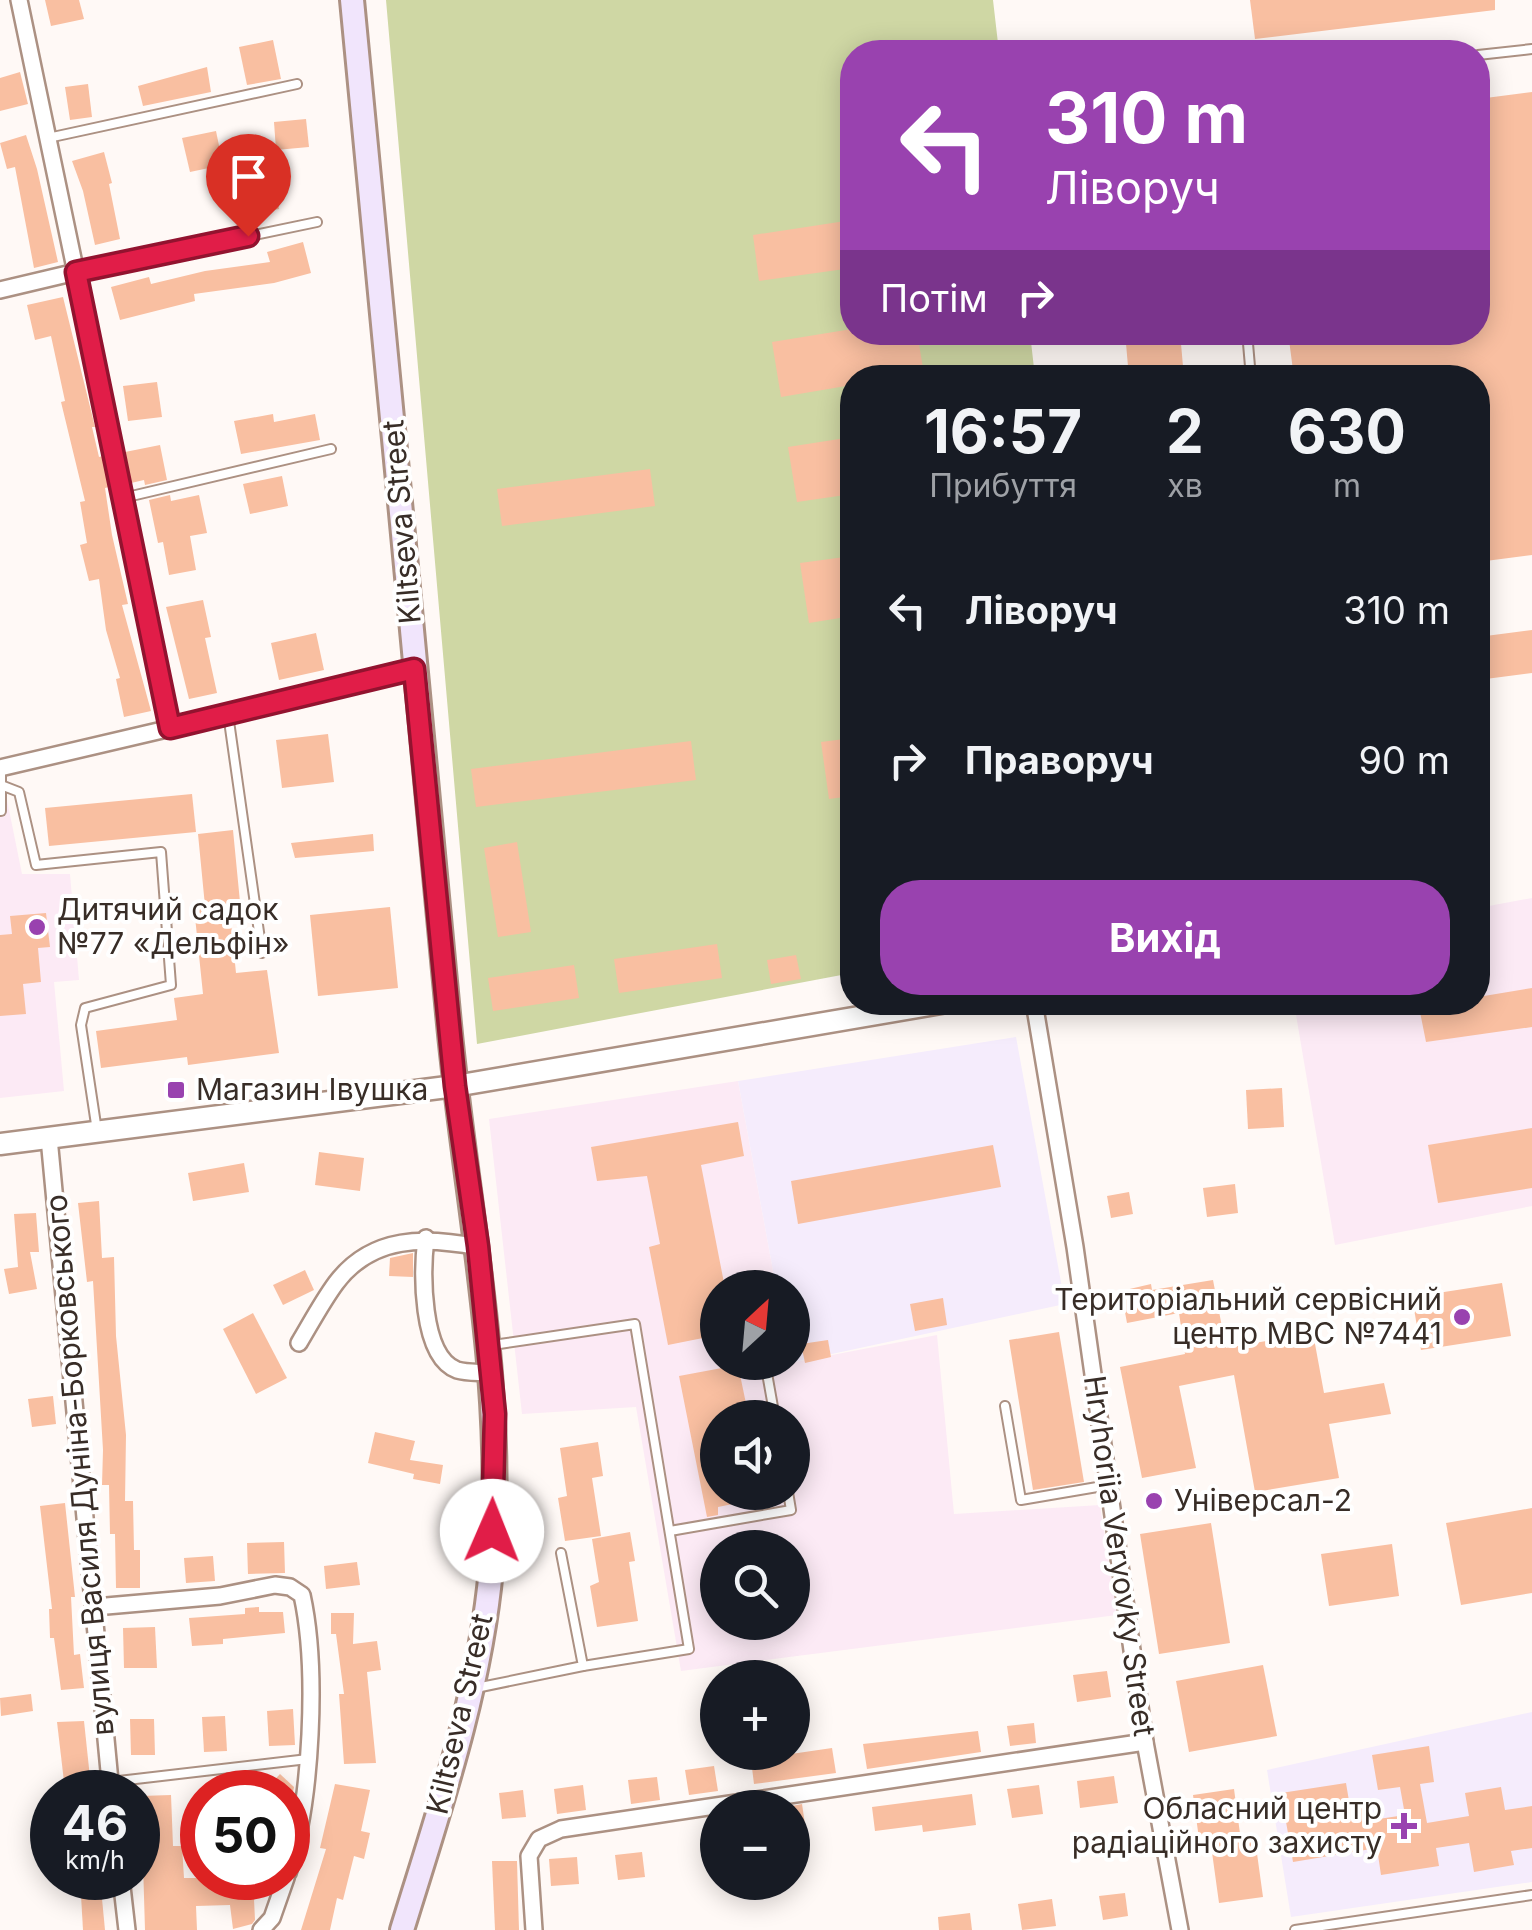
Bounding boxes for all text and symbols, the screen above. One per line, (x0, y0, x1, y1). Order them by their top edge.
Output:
text: 310 m (1045, 75, 1248, 160)
icon: left (880, 80, 1010, 210)
pin (206, 134, 291, 237)
icon: arrive (221, 149, 276, 204)
text: Ліворуч (1045, 160, 1220, 215)
icon: right (1008, 270, 1063, 325)
text: Потім (880, 275, 988, 321)
text: 16:57 (924, 395, 1082, 467)
text: 2 (1166, 395, 1204, 467)
text: 630 (1288, 395, 1406, 467)
street label: Kiltseva Street (374, 418, 428, 626)
text: Прибуття (929, 466, 1077, 505)
text: хв (1167, 466, 1203, 505)
text: m (1333, 466, 1361, 505)
icon: left (880, 583, 935, 638)
text: Ліворуч (965, 587, 1118, 633)
text: 310 m (1343, 587, 1450, 633)
icon: right (880, 733, 935, 788)
text: Праворуч (965, 737, 1154, 783)
text: 90 m (1358, 737, 1450, 783)
button: Вихід (880, 880, 1450, 995)
place label: Дитячий садок №77 «Дельфін» (57, 891, 290, 961)
marker: Дитячий садок №77 «Дельфін» (26, 916, 48, 938)
place label: Магазин Івушка (196, 1071, 428, 1107)
marker: Магазин Івушка (165, 1079, 187, 1101)
street label: вулиця Василя Дуніна-Борковського (37, 1193, 121, 1737)
north arrow (700, 1270, 810, 1380)
map controls (700, 1270, 810, 1900)
place label: Територіальний сервісний центр МВС №7441 (1054, 1281, 1442, 1351)
marker: Територіальний сервісний центр МВС №7441 (1451, 1306, 1473, 1328)
street label: Hryhoriia Veryovky Street (1077, 1373, 1163, 1739)
button: sound (700, 1400, 810, 1510)
position arrow (440, 1479, 544, 1583)
place label: Універсал-2 (1174, 1482, 1352, 1518)
marker: Універсал-2 (1143, 1490, 1165, 1512)
button: search (700, 1530, 810, 1640)
street label: Kiltseva Street (418, 1610, 500, 1817)
button: + (700, 1660, 810, 1770)
speed limit sign: 50 (180, 1770, 310, 1900)
button: − (700, 1790, 810, 1900)
place label: Обласний центр радіаційного захисту (1072, 1790, 1382, 1860)
text: 46 (62, 1793, 128, 1853)
marker: Обласний центр радіаційного захисту (1391, 1813, 1417, 1839)
text: km/h (65, 1845, 125, 1875)

